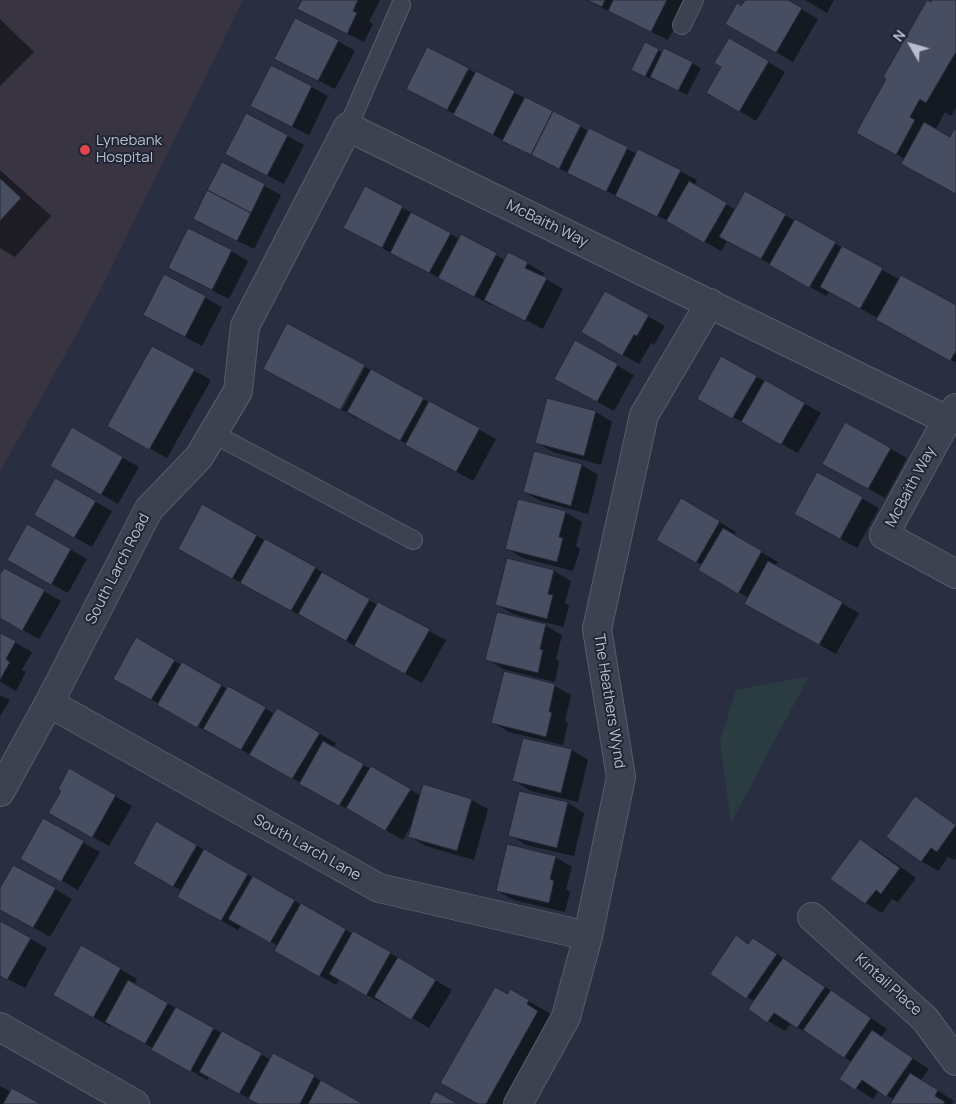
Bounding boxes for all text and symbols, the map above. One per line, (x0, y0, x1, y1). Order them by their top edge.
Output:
north arrow (886, 20, 936, 70)
text: N (888, 26, 909, 45)
place label: Lynebank Hospital (96, 132, 162, 167)
marker: Lynebank Hospital (78, 143, 92, 157)
street label: McBaith Way (503, 196, 591, 252)
street label: McBaith Way (882, 443, 940, 531)
street label: South Larch Road (82, 511, 154, 627)
street label: The Heathers Wynd (589, 632, 629, 770)
street label: South Larch Lane (250, 811, 364, 885)
street label: Kintail Place (851, 950, 925, 1020)

